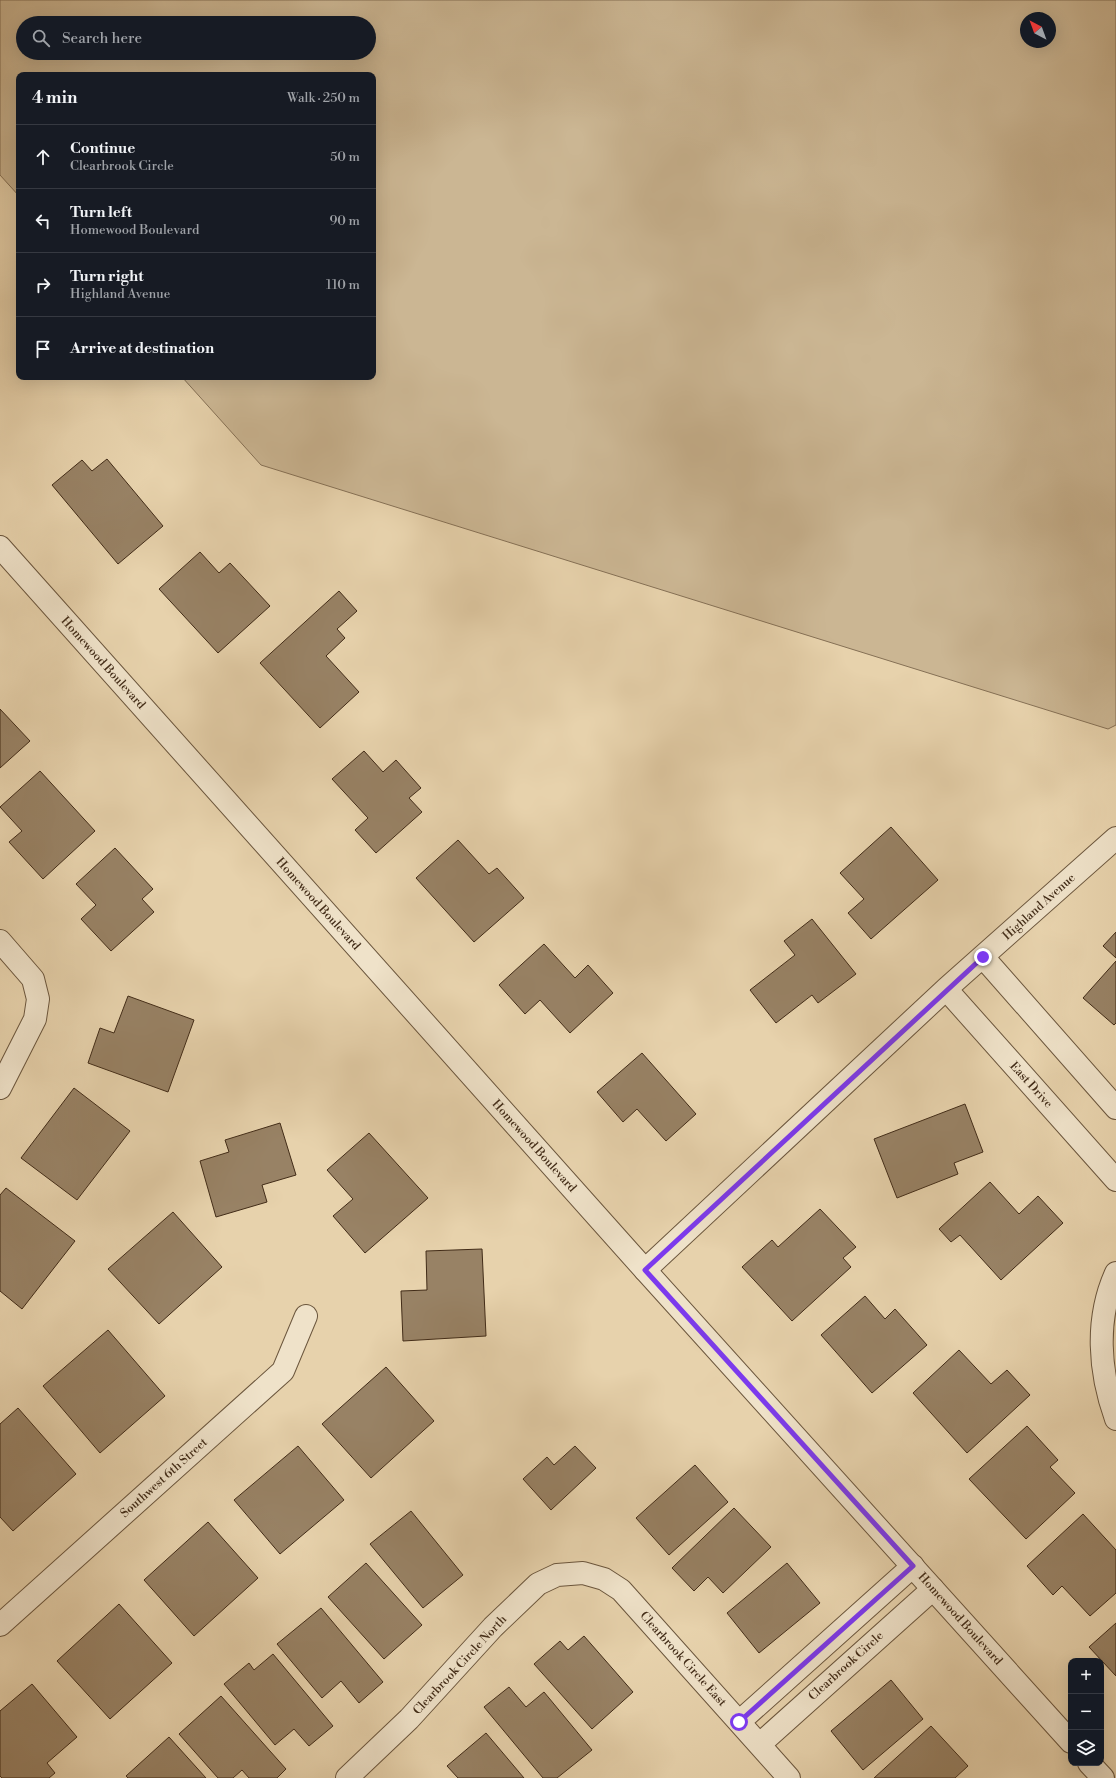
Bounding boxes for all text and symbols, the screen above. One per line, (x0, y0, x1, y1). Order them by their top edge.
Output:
north arrow (1020, 12, 1056, 48)
search box (16, 16, 376, 60)
icon: search (30, 27, 52, 49)
text: Search here (62, 29, 142, 48)
text: 4 min (32, 87, 77, 109)
text: Walk · 250 m (287, 90, 360, 106)
text: Continue (70, 139, 135, 158)
icon: ahead (32, 146, 54, 168)
text: 50 m (330, 149, 360, 165)
text: Clearbrook Circle (70, 158, 174, 174)
text: Turn left (70, 203, 132, 222)
icon: left (32, 210, 54, 232)
text: 90 m (329, 213, 360, 229)
text: Homewood Boulevard (70, 222, 199, 238)
text: Turn right (70, 267, 144, 286)
icon: right (32, 274, 54, 296)
text: 110 m (326, 277, 360, 293)
text: Highland Avenue (70, 286, 170, 302)
icon: arrive (32, 338, 54, 360)
text: Arrive at destination (70, 339, 214, 358)
street label: Homewood Boulevard (57, 614, 149, 712)
street label: Homewood Boulevard (272, 855, 364, 953)
street label: Highland Avenue (1000, 870, 1078, 944)
route end (974, 948, 992, 966)
street label: East Drive (1006, 1059, 1056, 1111)
street label: Homewood Boulevard (488, 1097, 580, 1195)
street label: Southwest 6th Street (117, 1434, 211, 1521)
street label: Homewood Boulevard (914, 1570, 1006, 1668)
street label: Clearbrook Circle East (636, 1609, 730, 1710)
street label: Clearbrook Circle North (410, 1612, 510, 1718)
street label: Clearbrook Circle (805, 1628, 887, 1704)
map controls (1068, 1658, 1104, 1766)
button: + (1068, 1658, 1104, 1694)
button: − (1068, 1694, 1104, 1730)
route start (730, 1713, 748, 1731)
button: layers (1068, 1730, 1104, 1766)

